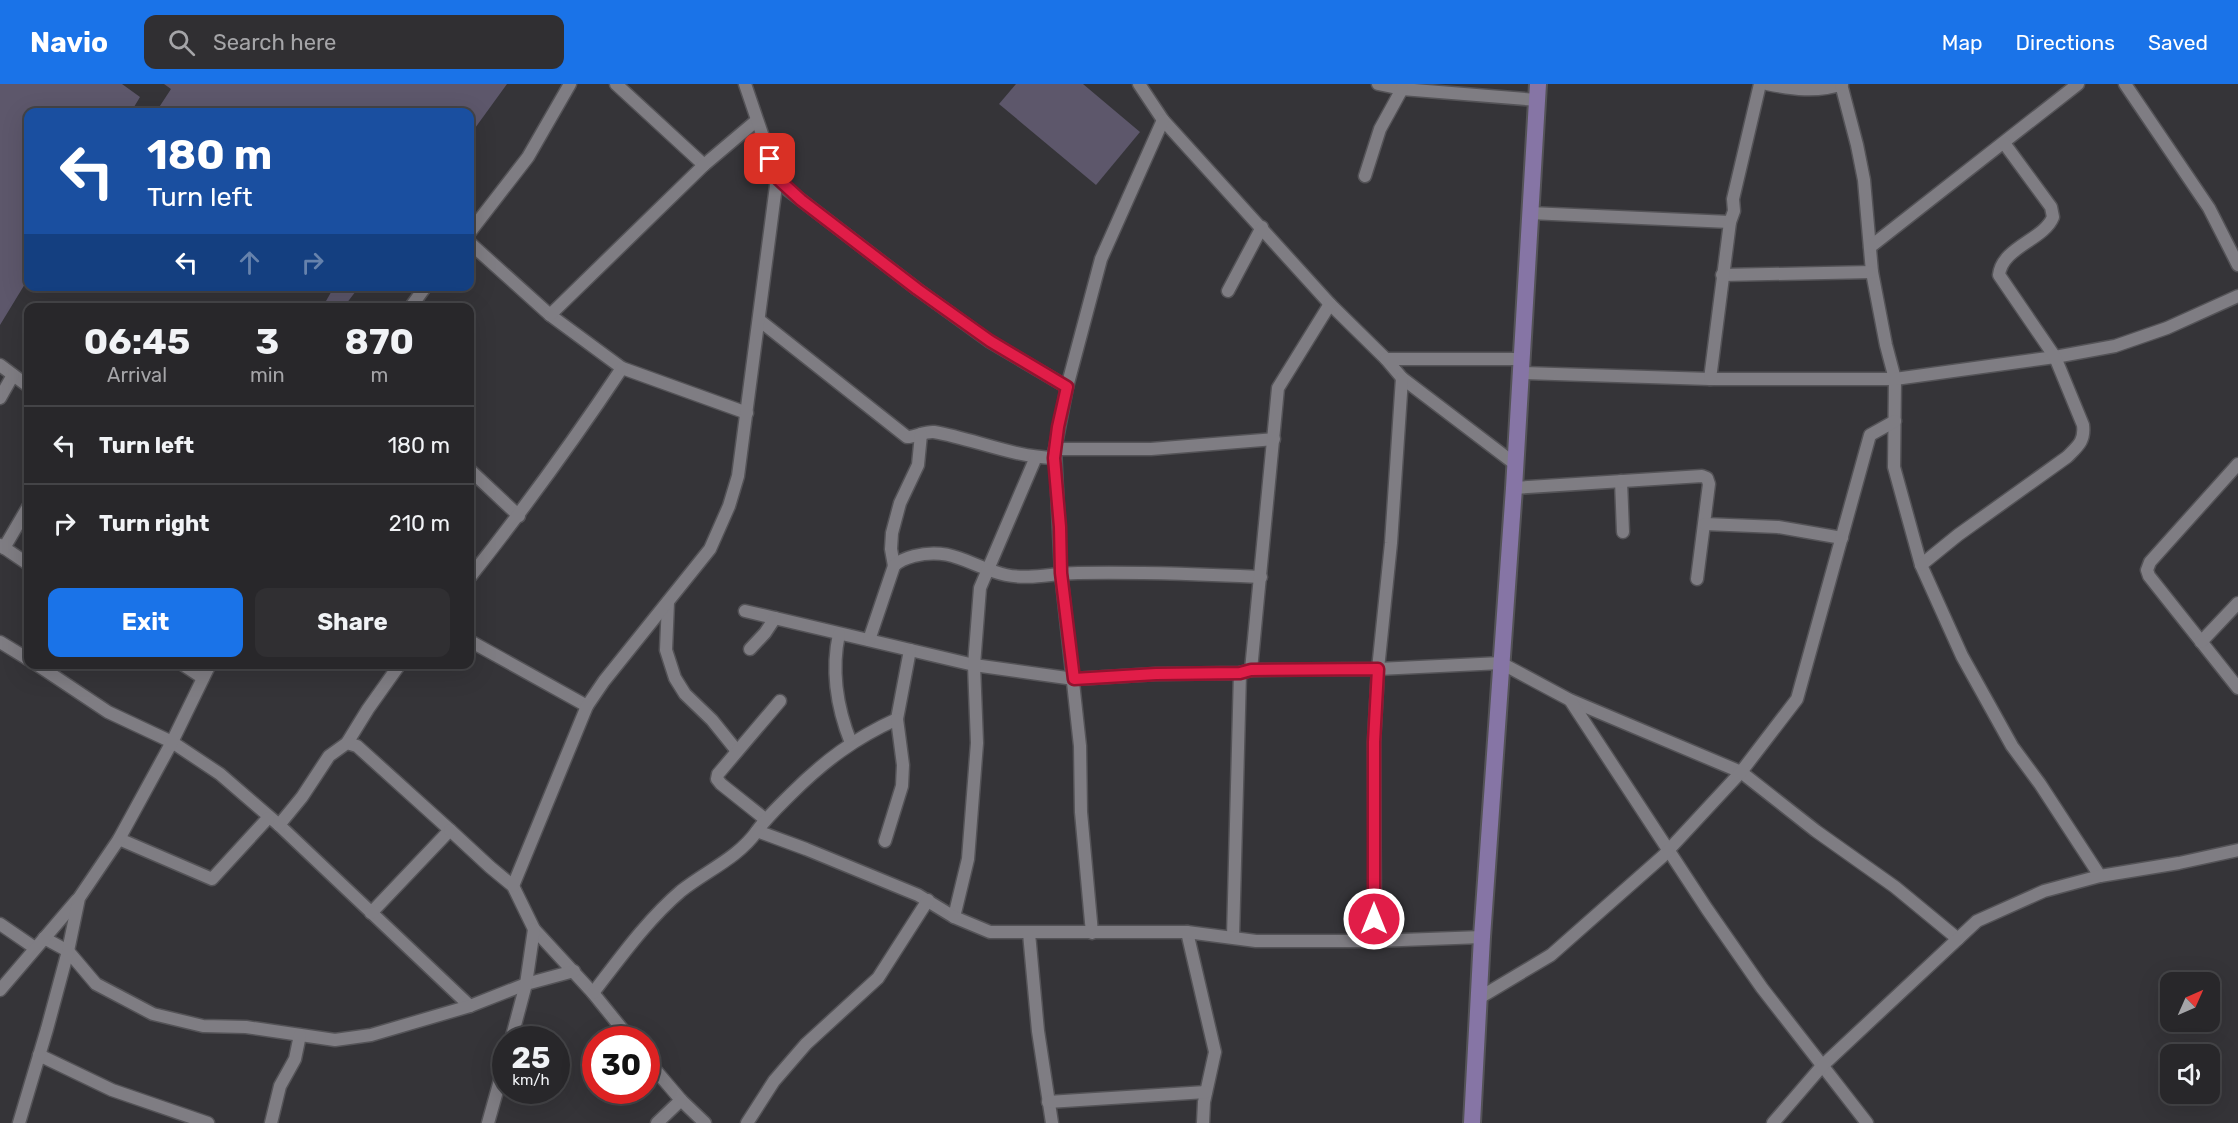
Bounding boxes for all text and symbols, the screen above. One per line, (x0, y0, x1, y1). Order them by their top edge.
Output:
search box (144, 15, 564, 69)
text: Navio (30, 26, 108, 59)
icon: search (165, 26, 198, 59)
text: Search here (213, 29, 336, 56)
text: Map (1942, 30, 1983, 55)
text: Directions (2016, 30, 2115, 55)
text: Saved (2148, 30, 2208, 55)
text: 180 m (147, 130, 272, 180)
icon: left (48, 132, 126, 210)
pin (744, 133, 795, 184)
icon: arrive (753, 142, 786, 175)
text: Turn left (147, 181, 252, 213)
icon: left (170, 246, 203, 279)
icon: ahead (233, 246, 266, 279)
icon: right (296, 246, 329, 279)
text: 06:45 (84, 320, 190, 363)
text: 3 (256, 320, 279, 363)
text: 870 (345, 320, 414, 363)
text: Arrival (107, 363, 167, 387)
text: min (250, 363, 285, 387)
text: m (370, 363, 388, 387)
icon: left (48, 429, 81, 462)
text: Turn left (99, 432, 194, 459)
text: 180 m (388, 432, 450, 459)
icon: right (48, 507, 81, 540)
text: Turn right (99, 510, 209, 537)
text: 210 m (389, 510, 450, 537)
button: Exit (48, 588, 243, 657)
button: Share (255, 588, 450, 657)
position arrow (1342, 887, 1406, 951)
north arrow (2160, 972, 2220, 1032)
map controls (2160, 972, 2220, 1104)
speed limit sign: 30 (582, 1026, 660, 1104)
text: 25 (512, 1040, 550, 1076)
button: sound (2160, 1044, 2220, 1104)
text: km/h (512, 1071, 550, 1089)

